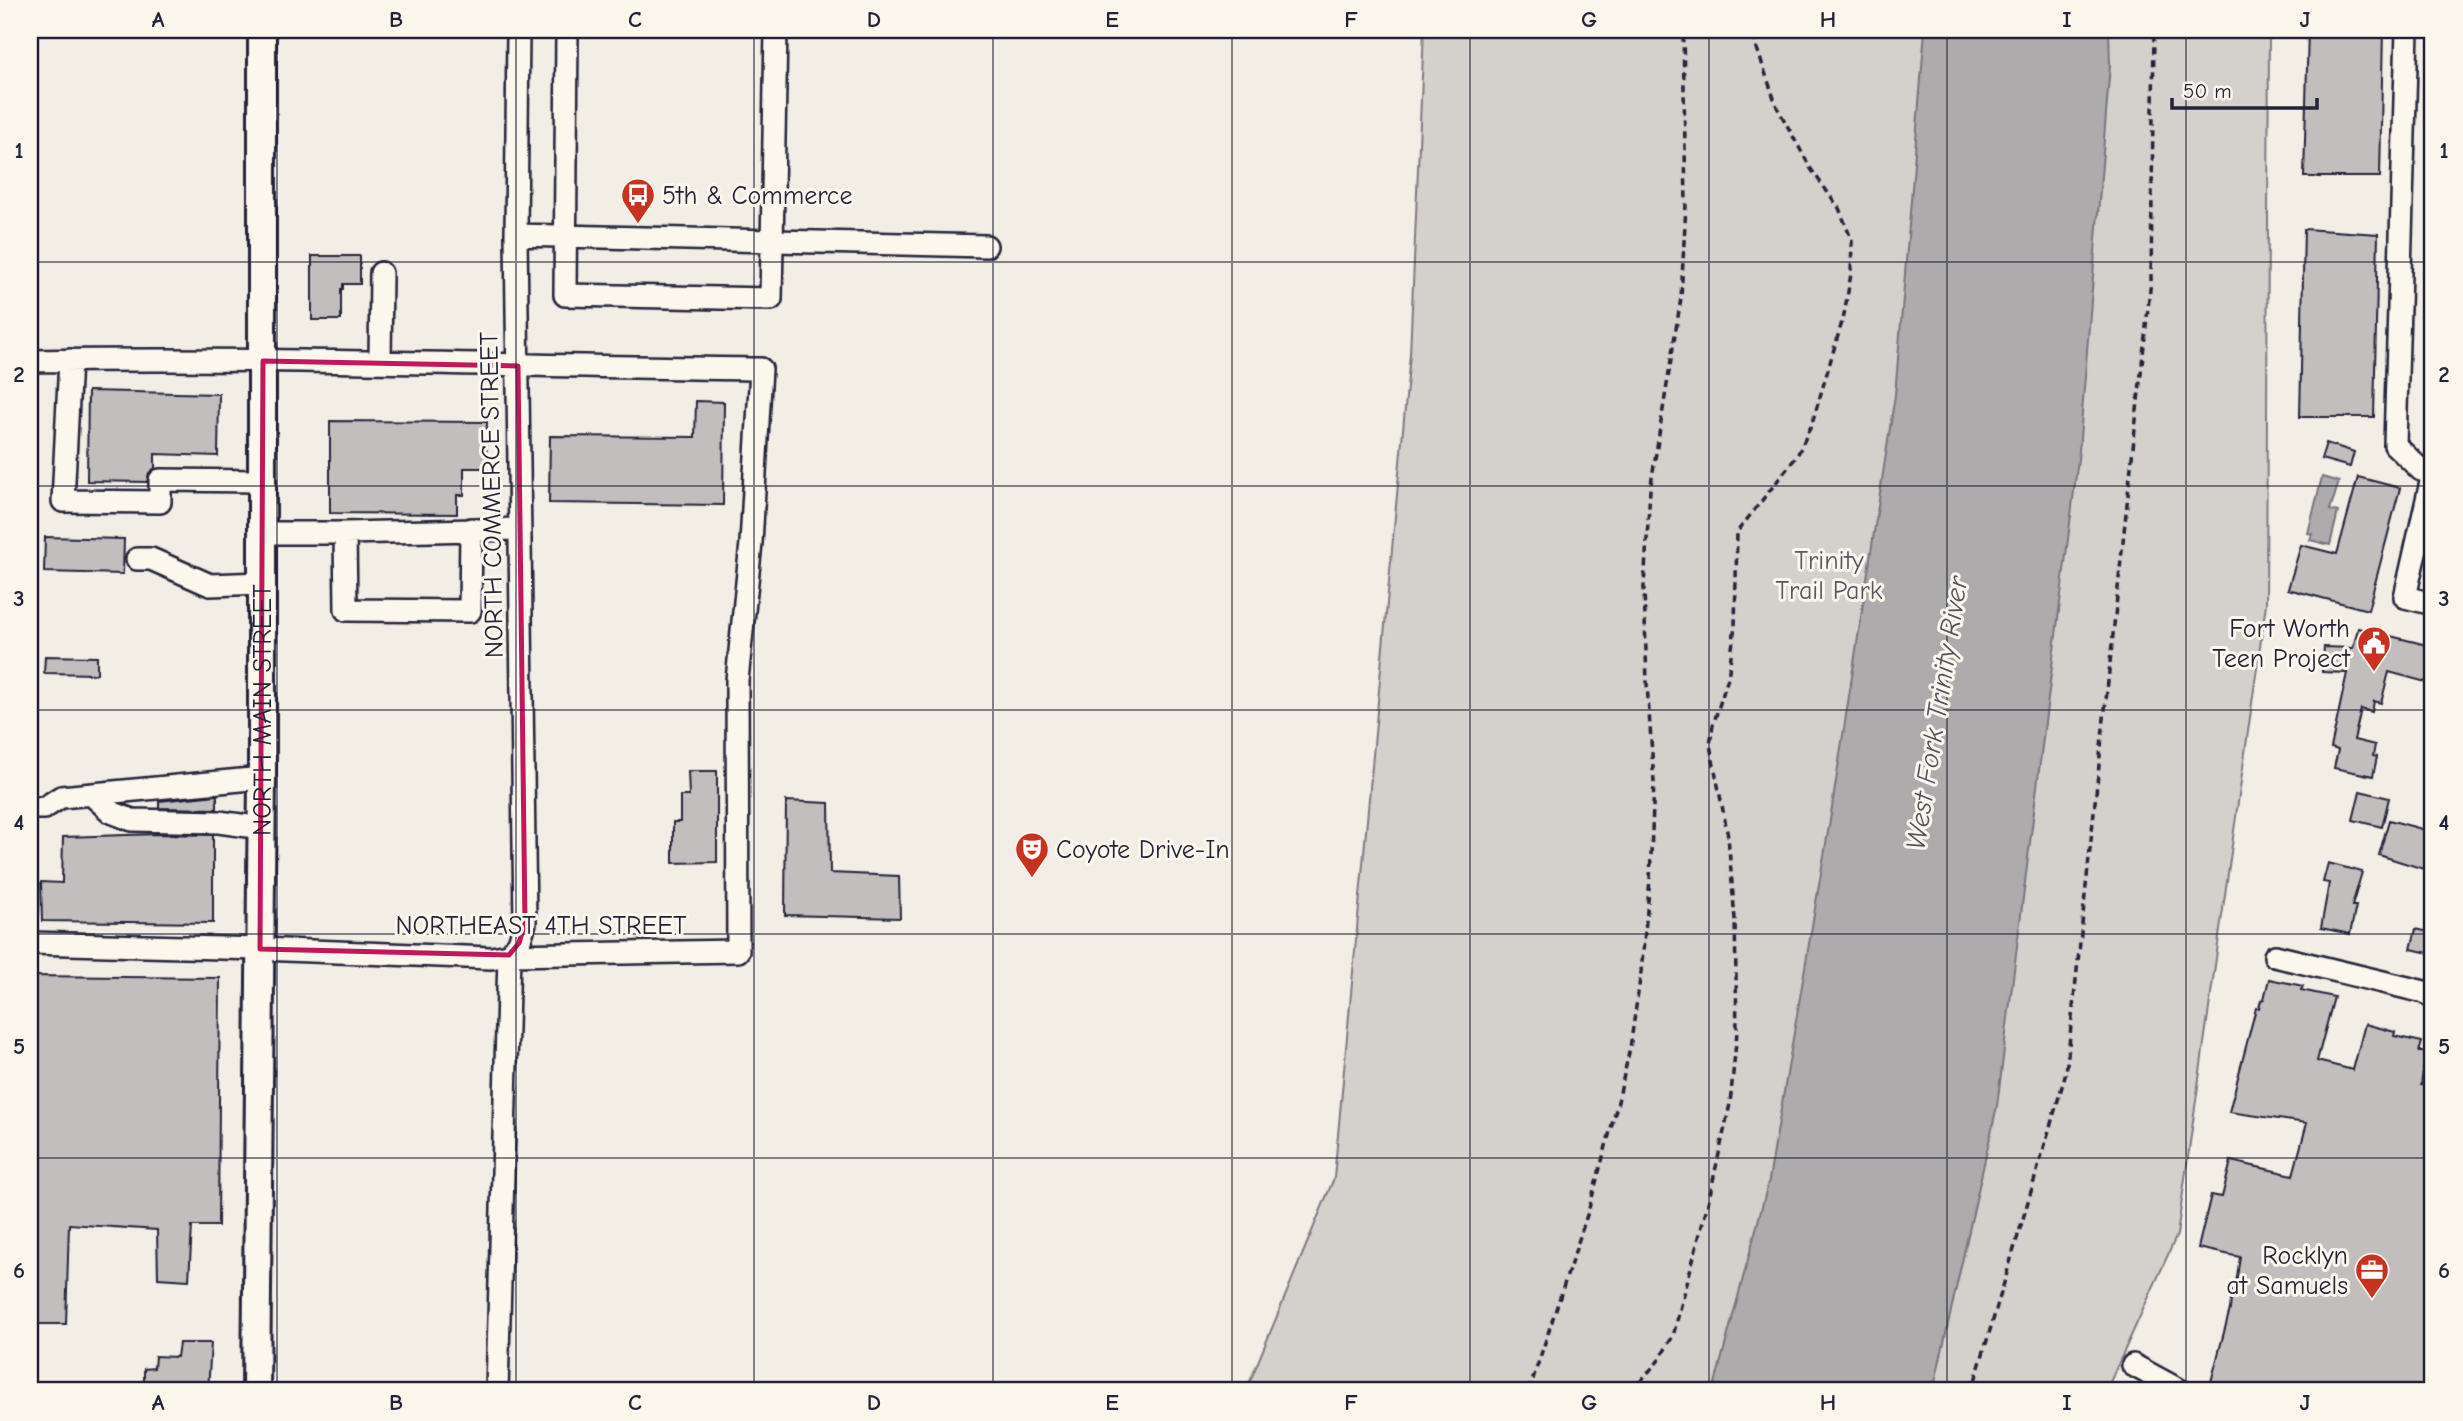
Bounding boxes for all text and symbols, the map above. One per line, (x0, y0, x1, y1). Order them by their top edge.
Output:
text: A (152, 6, 165, 33)
text: B (389, 6, 403, 33)
text: C (628, 6, 642, 33)
text: D (867, 6, 881, 33)
text: E (1105, 6, 1119, 33)
text: F (1344, 6, 1358, 33)
text: G (1581, 6, 1597, 33)
text: H (1820, 6, 1836, 33)
text: I (2062, 6, 2072, 33)
text: J (2300, 6, 2311, 33)
scale bar (2172, 66, 2318, 110)
text: 50 m (2183, 79, 2232, 103)
text: 1 (14, 137, 24, 164)
text: 1 (2439, 137, 2449, 164)
bus stop icon: 5th & Commerce (619, 176, 657, 225)
place label: 5th & Commerce (662, 181, 852, 211)
street label: NORTH COMMERCE STREET (474, 331, 510, 658)
text: 2 (13, 361, 25, 388)
text: 2 (2438, 361, 2450, 388)
park label: Trinity Trail Park (1776, 546, 1883, 606)
water label: West Fork Trinity River (1900, 572, 1975, 852)
street label: NORTH MAIN STREET (247, 584, 278, 836)
text: 3 (13, 585, 25, 612)
text: 3 (2438, 585, 2450, 612)
place label: Fort Worth Teen Project (2212, 614, 2352, 674)
public building icon: Fort Worth Teen Project (2355, 624, 2393, 673)
text: 4 (14, 809, 25, 836)
text: 4 (2439, 809, 2450, 836)
theatre icon: Coyote Drive-In (1013, 830, 1051, 879)
place label: Coyote Drive-In (1056, 835, 1230, 865)
street label: NORTHEAST 4TH STREET (395, 911, 687, 941)
text: 5 (13, 1033, 25, 1060)
text: 5 (2438, 1033, 2450, 1060)
place label: Rocklyn at Samuels (2226, 1241, 2348, 1301)
office icon: Rocklyn at Samuels (2353, 1251, 2391, 1300)
text: 6 (13, 1257, 25, 1284)
text: 6 (2438, 1257, 2450, 1284)
text: A (152, 1389, 165, 1416)
text: B (389, 1389, 403, 1416)
text: C (628, 1389, 642, 1416)
text: D (867, 1389, 881, 1416)
text: E (1105, 1389, 1119, 1416)
text: F (1344, 1389, 1358, 1416)
text: G (1581, 1389, 1597, 1416)
text: H (1820, 1389, 1836, 1416)
text: I (2062, 1389, 2072, 1416)
text: J (2300, 1389, 2311, 1416)

